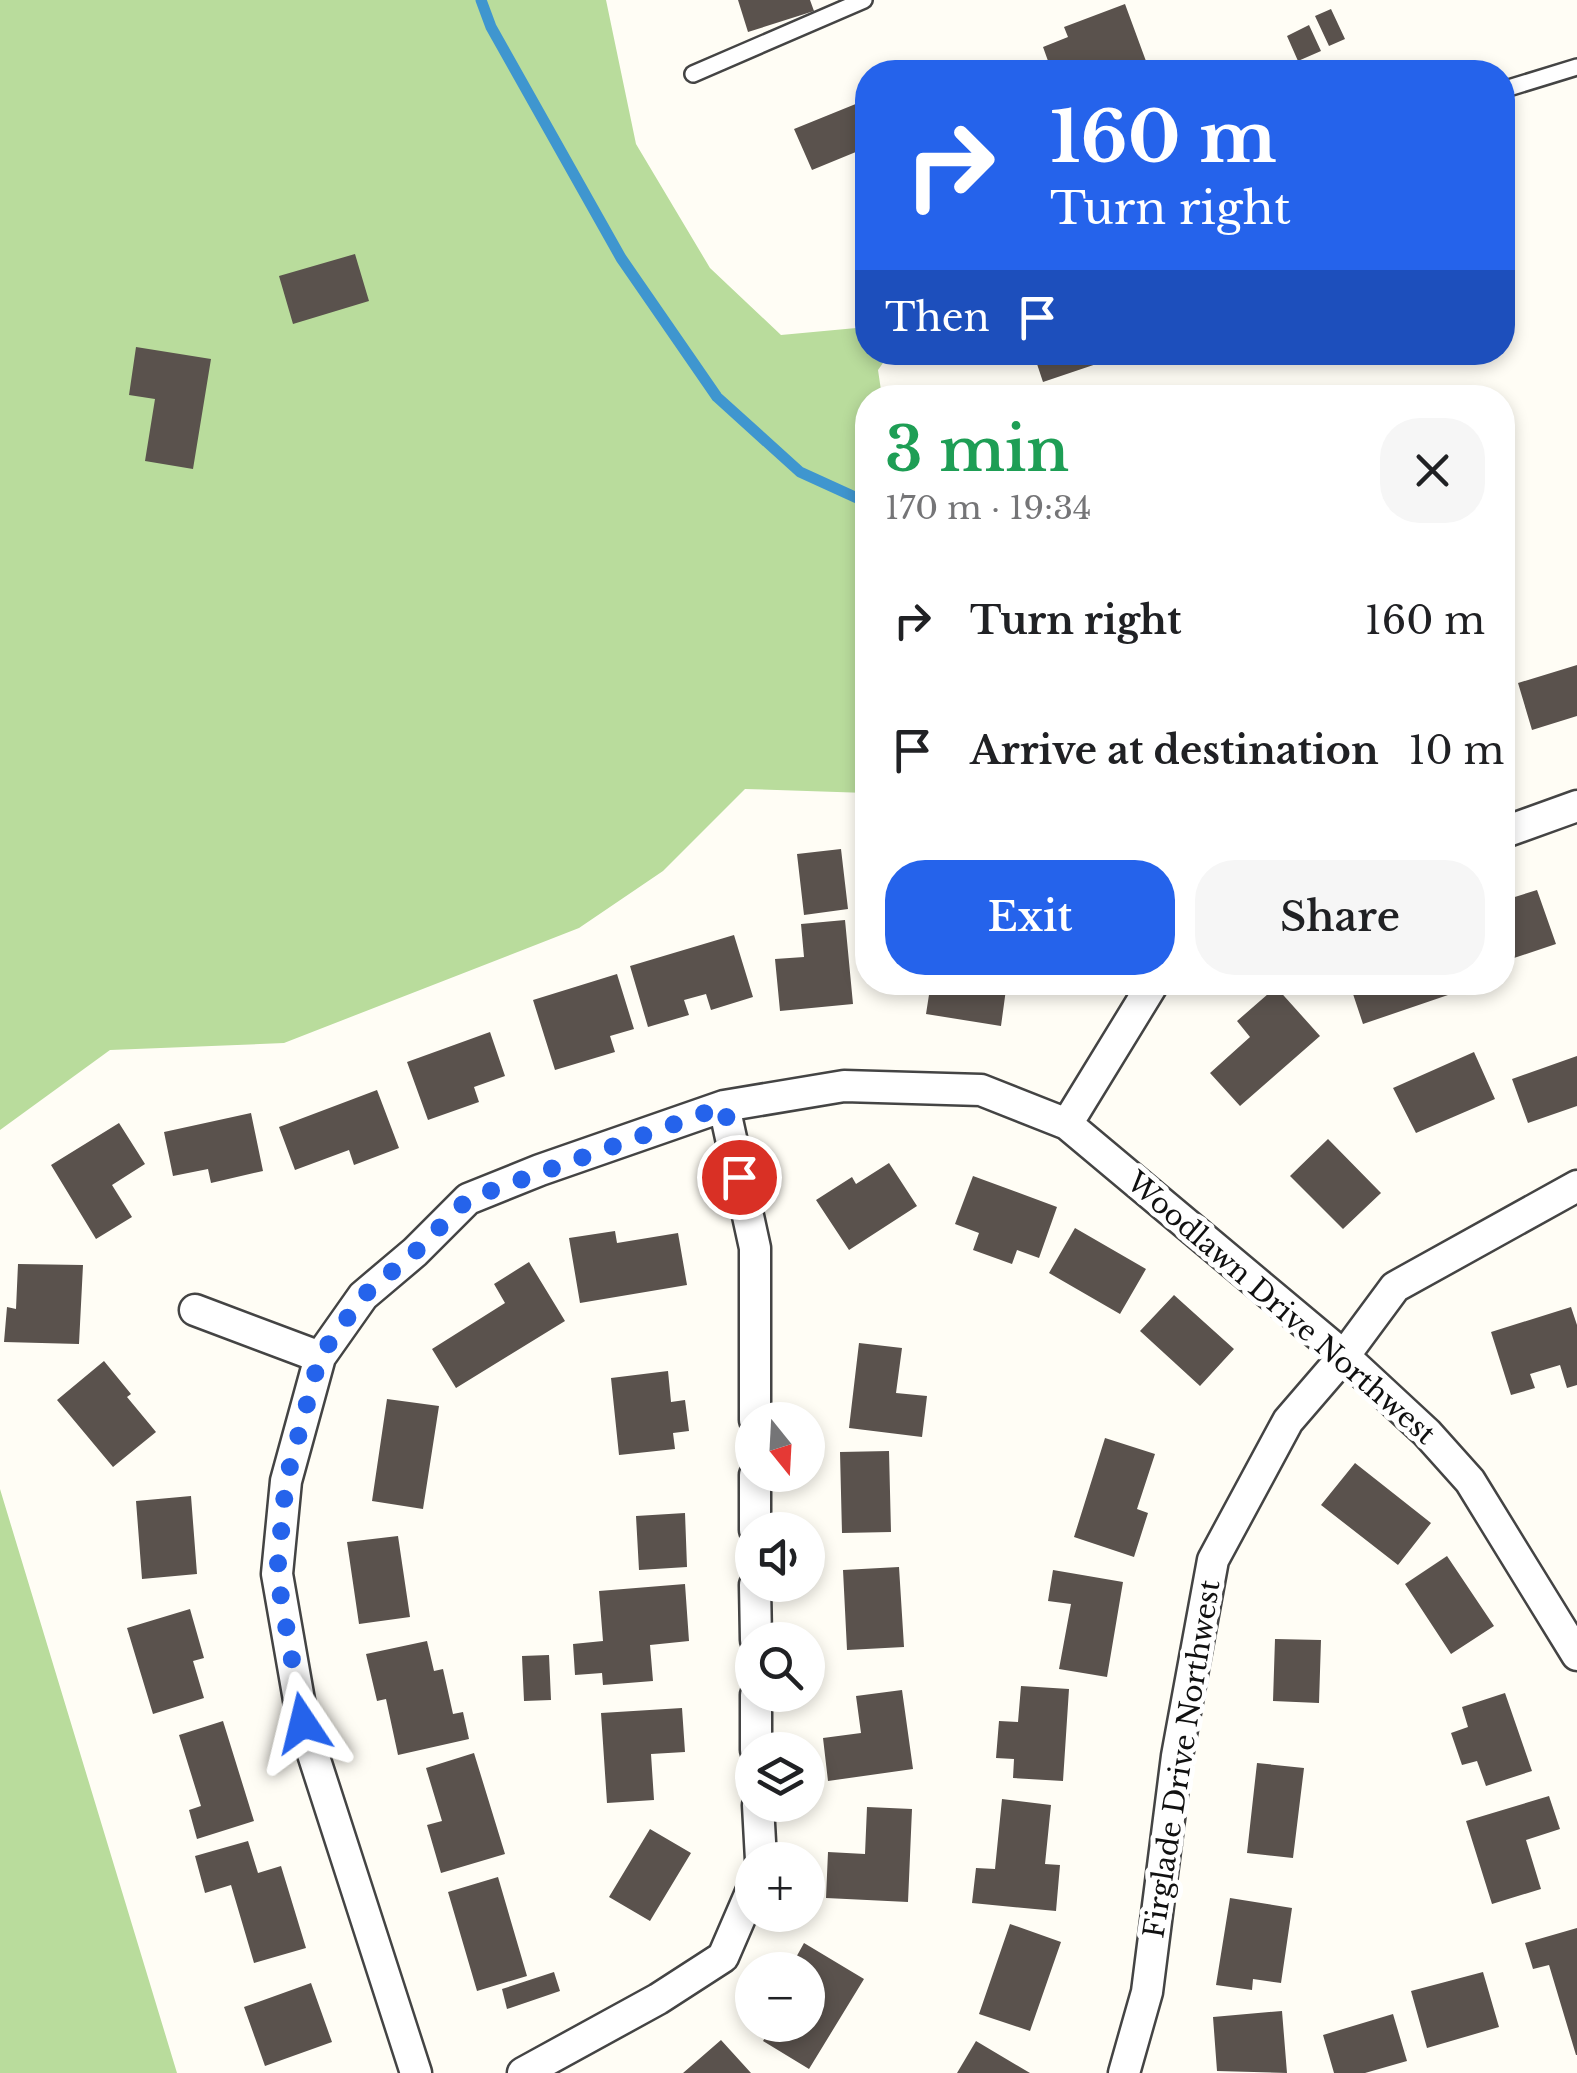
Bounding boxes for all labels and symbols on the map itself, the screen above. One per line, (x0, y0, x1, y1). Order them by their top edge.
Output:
pin (697, 1135, 782, 1220)
street label: Woodlawn Drive Northwest (1119, 1164, 1443, 1452)
north arrow (735, 1402, 825, 1492)
street label: Firglade Drive Northwest (1136, 1577, 1228, 1941)
position arrow (251, 1671, 355, 1775)

